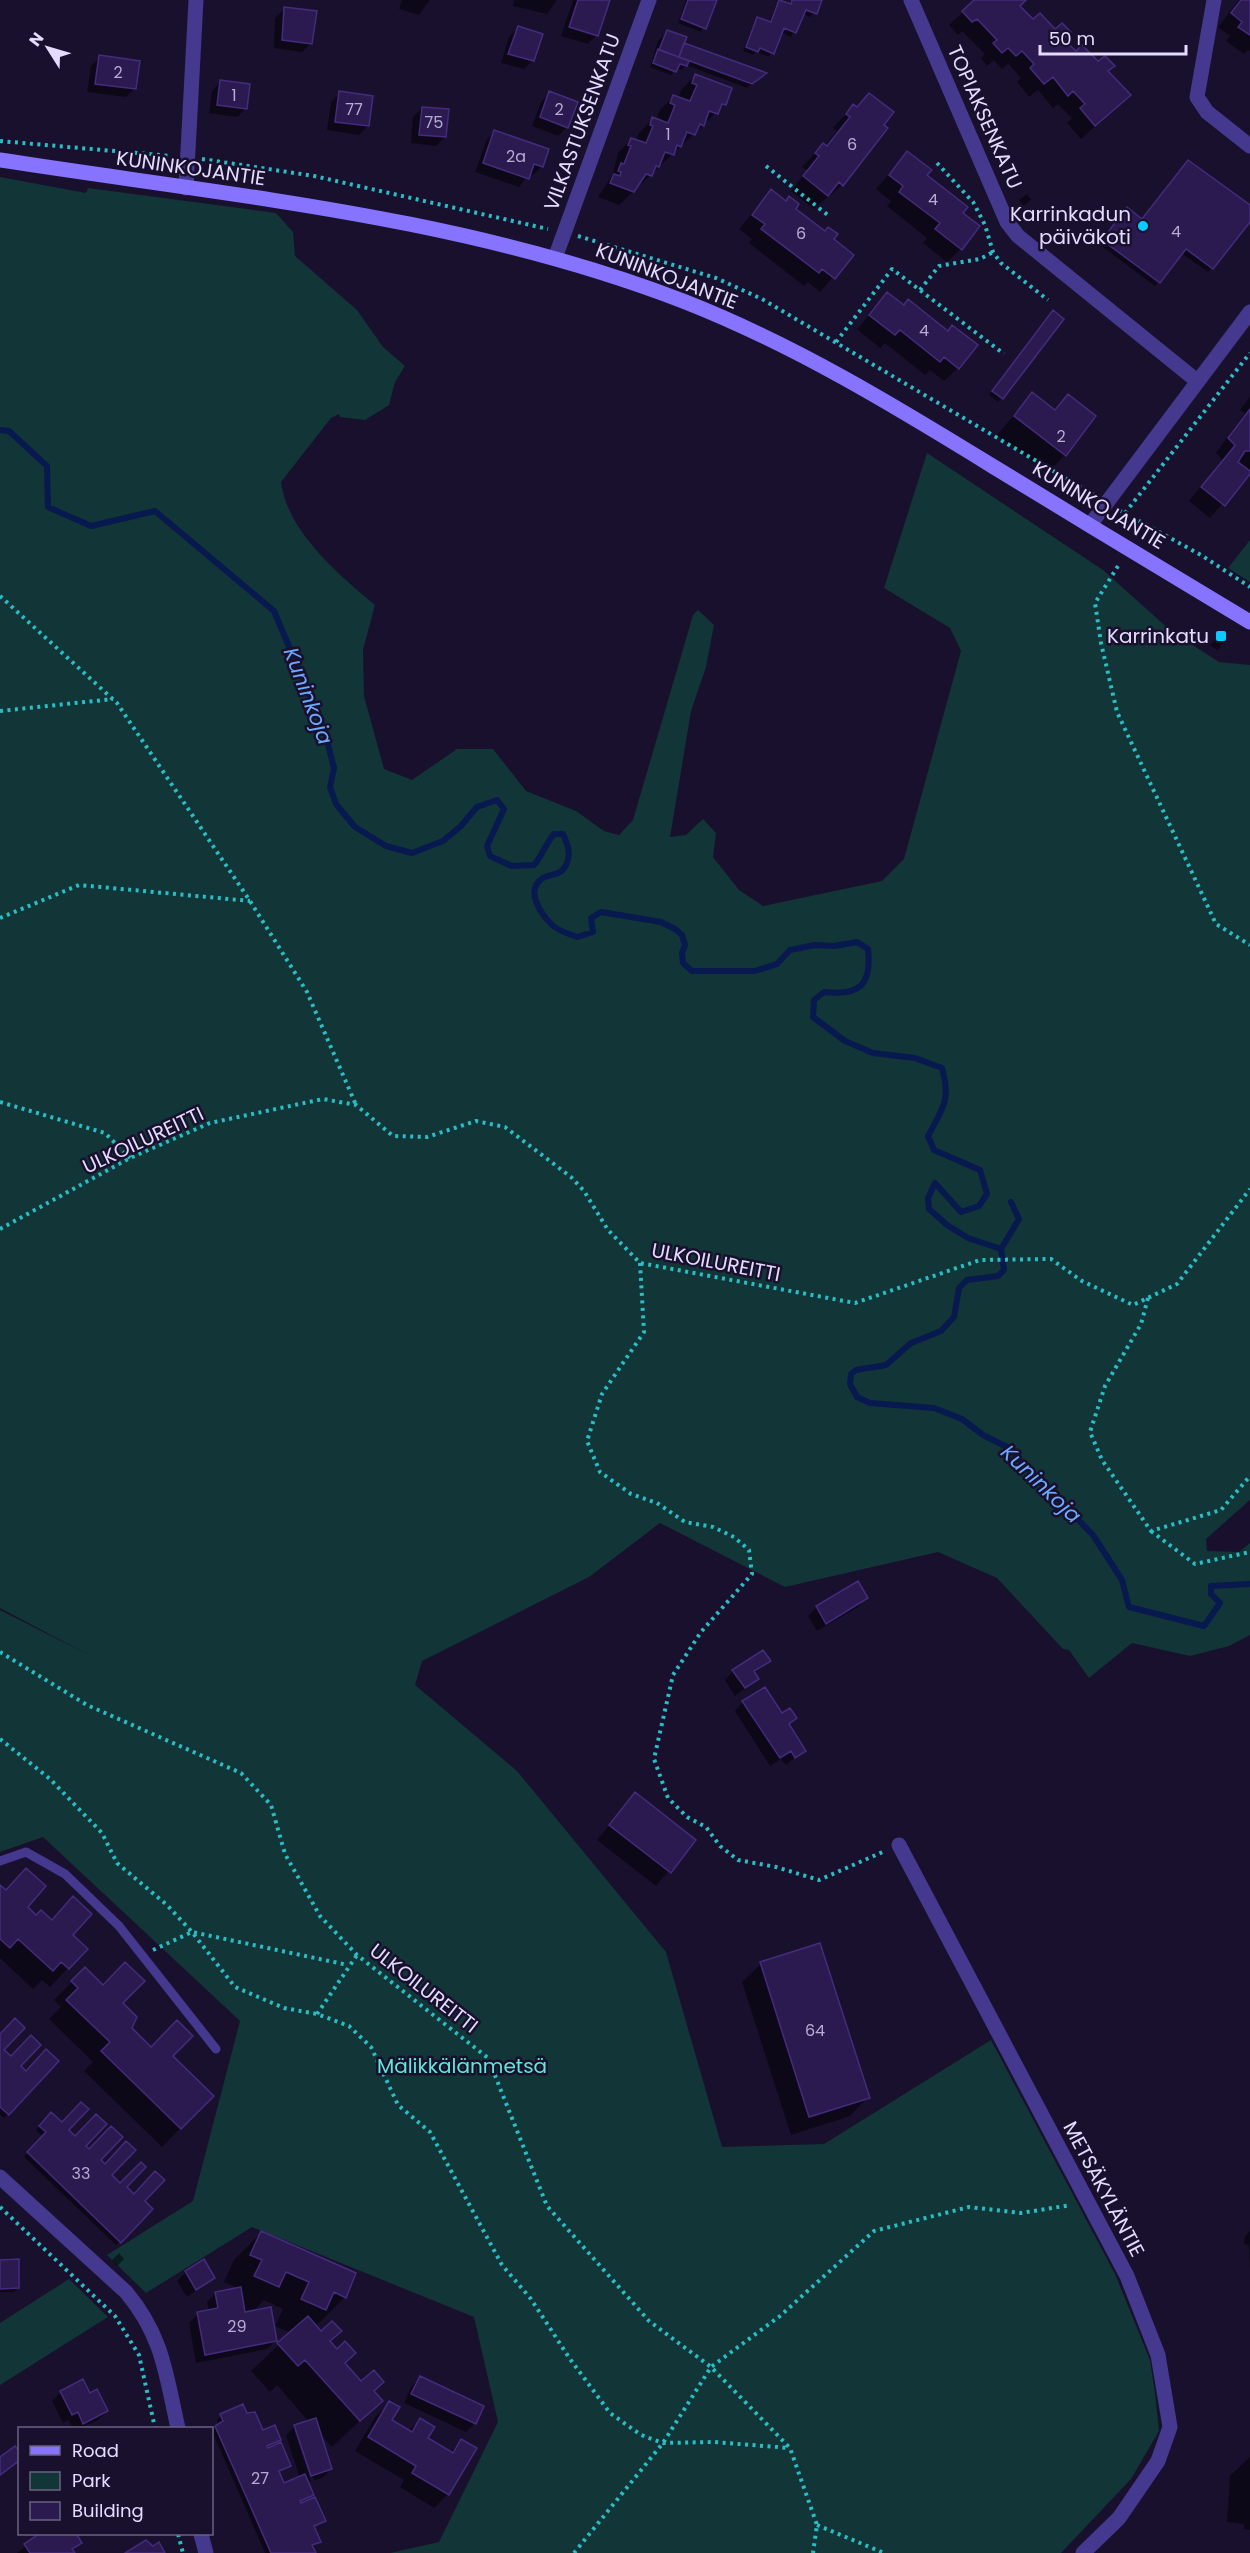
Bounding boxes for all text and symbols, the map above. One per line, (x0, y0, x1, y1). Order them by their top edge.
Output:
north arrow (18, 18, 78, 78)
scale bar (1040, 18, 1186, 56)
text: 50 m (1049, 26, 1095, 51)
text: N (24, 28, 49, 51)
street label: VILKASTUKSENKATU (537, 30, 627, 214)
street label: TOPIAKSENKATU (941, 41, 1029, 193)
house number: 2 (113, 61, 123, 84)
house number: 1 (231, 84, 237, 107)
house number: 77 (345, 98, 363, 121)
house number: 2 (554, 98, 564, 121)
house number: 75 (425, 111, 443, 134)
house number: 1 (665, 123, 671, 146)
house number: 6 (847, 133, 857, 156)
street label: KUNINKOJANTIE (115, 144, 267, 192)
house number: 2a (506, 145, 526, 168)
house number: 4 (928, 188, 938, 211)
place label: Karrinkadun päiväkoti (1010, 200, 1131, 251)
marker: Karrinkadun päiväkoti (1136, 219, 1150, 233)
house number: 4 (1171, 220, 1181, 243)
house number: 6 (796, 222, 806, 245)
street label: KUNINKOJANTIE (592, 236, 742, 316)
house number: 4 (919, 319, 929, 342)
house number: 2 (1056, 425, 1066, 448)
street label: KUNINKOJANTIE (1027, 454, 1171, 556)
place label: Karrinkatu (1107, 622, 1209, 650)
marker: Karrinkatu (1214, 629, 1228, 643)
water label: Kuninkoja (277, 643, 340, 749)
street label: ULKOILUREITTI (78, 1100, 208, 1180)
street label: ULKOILUREITTI (649, 1236, 783, 1288)
water label: Kuninkoja (995, 1438, 1088, 1529)
street label: ULKOILUREITTI (364, 1937, 484, 2039)
house number: 64 (805, 2019, 825, 2042)
park label: Mälikkälänmetsä (377, 2052, 547, 2080)
street label: METSÄKYLÄNTIE (1057, 2116, 1151, 2262)
house number: 33 (72, 2162, 90, 2185)
house number: 29 (227, 2315, 247, 2338)
legend (18, 2427, 213, 2535)
text: Road (72, 2438, 119, 2463)
house number: 27 (251, 2467, 269, 2490)
text: Park (72, 2468, 111, 2493)
text: Building (72, 2498, 144, 2523)

